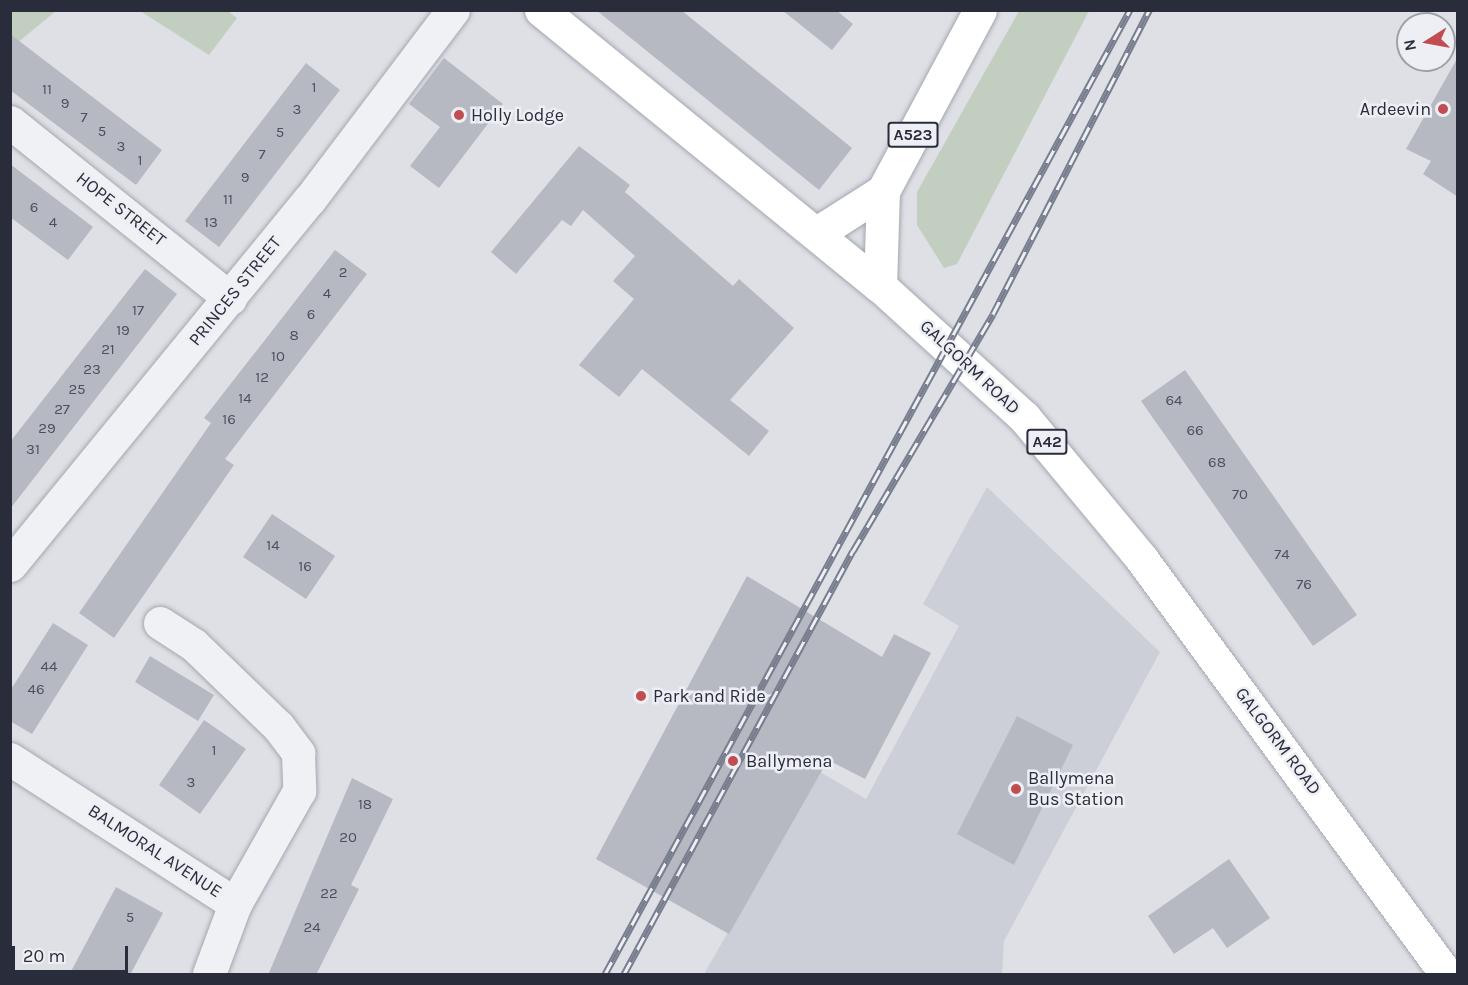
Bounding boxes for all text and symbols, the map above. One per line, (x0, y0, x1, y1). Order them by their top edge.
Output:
north arrow (1396, 12, 1456, 72)
text: N (1399, 38, 1420, 53)
house number: 1 (312, 79, 316, 97)
house number: 11 (42, 81, 52, 99)
house number: 9 (61, 95, 69, 113)
place label: Ardeevin (1360, 98, 1431, 120)
house number: 3 (293, 101, 301, 119)
marker: Ardeevin (1436, 102, 1450, 116)
place label: Holly Lodge (471, 104, 564, 126)
marker: Holly Lodge (452, 108, 466, 122)
house number: 7 (80, 109, 88, 127)
road number: A523 (888, 122, 938, 148)
house number: 5 (98, 123, 106, 141)
house number: 5 (276, 124, 284, 142)
house number: 3 (117, 138, 125, 156)
house number: 7 (258, 146, 266, 164)
house number: 1 (138, 152, 142, 170)
street label: HOPE STREET (72, 167, 170, 251)
house number: 9 (241, 169, 249, 187)
house number: 11 (223, 191, 233, 209)
house number: 6 (30, 199, 38, 217)
house number: 4 (49, 214, 57, 232)
house number: 13 (204, 214, 218, 232)
street label: PRINCES STREET (184, 232, 286, 350)
house number: 2 (339, 264, 347, 282)
house number: 4 (323, 285, 331, 303)
house number: 17 (132, 302, 144, 320)
house number: 6 (307, 306, 315, 324)
street label: GALGORM ROAD (915, 315, 1025, 419)
house number: 19 (116, 322, 130, 340)
house number: 8 (289, 327, 299, 345)
house number: 21 (101, 341, 115, 359)
house number: 10 (271, 348, 285, 366)
house number: 23 (83, 361, 101, 379)
house number: 12 (255, 369, 269, 387)
house number: 25 (68, 381, 86, 399)
house number: 14 (238, 390, 252, 408)
house number: 64 (1166, 392, 1182, 410)
house number: 27 (54, 401, 70, 419)
house number: 16 (222, 411, 236, 429)
house number: 29 (38, 420, 56, 438)
house number: 66 (1186, 422, 1204, 440)
road number: A42 (1026, 429, 1068, 455)
house number: 31 (26, 441, 40, 459)
house number: 68 (1208, 454, 1226, 472)
house number: 70 (1232, 486, 1248, 504)
house number: 14 (266, 537, 280, 555)
house number: 74 (1274, 546, 1290, 564)
house number: 16 (298, 558, 312, 576)
house number: 76 (1296, 576, 1312, 594)
house number: 44 (41, 658, 57, 676)
house number: 46 (28, 681, 44, 699)
street label: GALGORM ROAD (1231, 683, 1325, 799)
place label: Park and Ride (653, 685, 766, 707)
marker: Park and Ride (634, 689, 648, 703)
house number: 1 (212, 742, 216, 760)
place label: Ballymena (746, 750, 832, 772)
marker: Ballymena (724, 752, 742, 770)
place label: Ballymena Bus Station (1028, 768, 1124, 810)
house number: 3 (187, 774, 195, 792)
marker: Ballymena Bus Station (1009, 782, 1023, 796)
house number: 18 (358, 796, 372, 814)
street label: BALMORAL AVENUE (84, 800, 226, 902)
house number: 20 (339, 829, 357, 847)
house number: 22 (320, 885, 338, 903)
house number: 5 (126, 909, 134, 927)
house number: 24 (303, 919, 321, 937)
scale bar (15, 934, 130, 972)
text: 20 m (23, 945, 65, 967)

